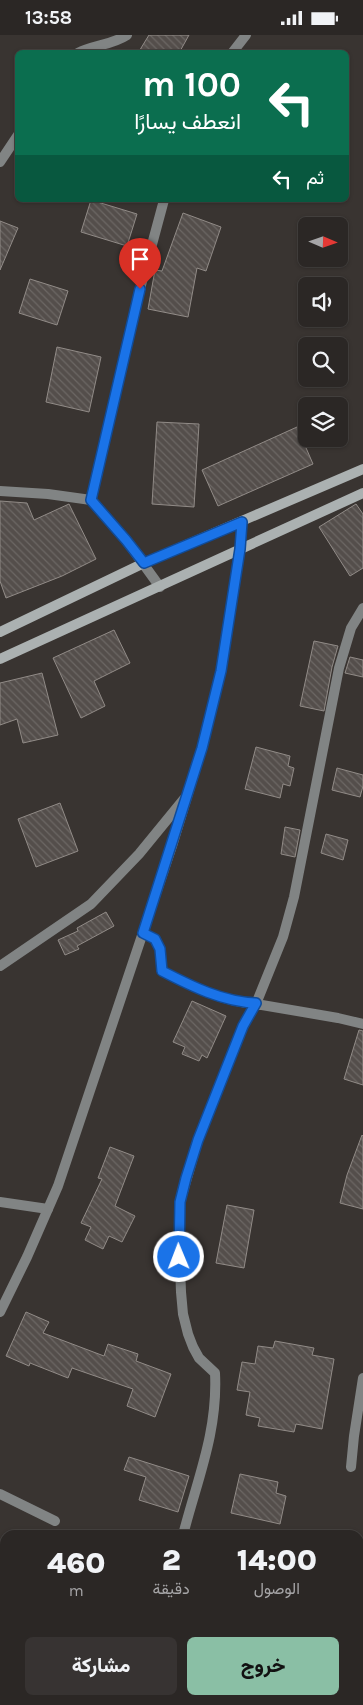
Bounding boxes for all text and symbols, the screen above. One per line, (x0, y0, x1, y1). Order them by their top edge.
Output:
text: 13:58 (25, 7, 72, 29)
text: 100 m (142, 64, 241, 105)
icon: left (259, 70, 324, 135)
text: انعطف يسارًا (134, 109, 241, 135)
icon: left (268, 165, 296, 193)
text: ثم (306, 167, 324, 189)
north arrow (298, 217, 348, 267)
map controls (298, 217, 348, 447)
pin (119, 238, 161, 289)
icon: arrive (126, 245, 154, 273)
button: sound (298, 277, 348, 327)
button: search (298, 337, 348, 387)
button: layers (298, 397, 348, 447)
position arrow (152, 1230, 204, 1282)
text: 2 (162, 1542, 181, 1578)
text: 14:00 (237, 1542, 317, 1578)
text: 460 (47, 1545, 106, 1581)
text: دقيقة (153, 1579, 190, 1598)
text: الوصول (254, 1579, 300, 1598)
text: m (69, 1581, 84, 1600)
button: مشاركة (25, 1637, 177, 1695)
button: خروج (187, 1637, 339, 1695)

